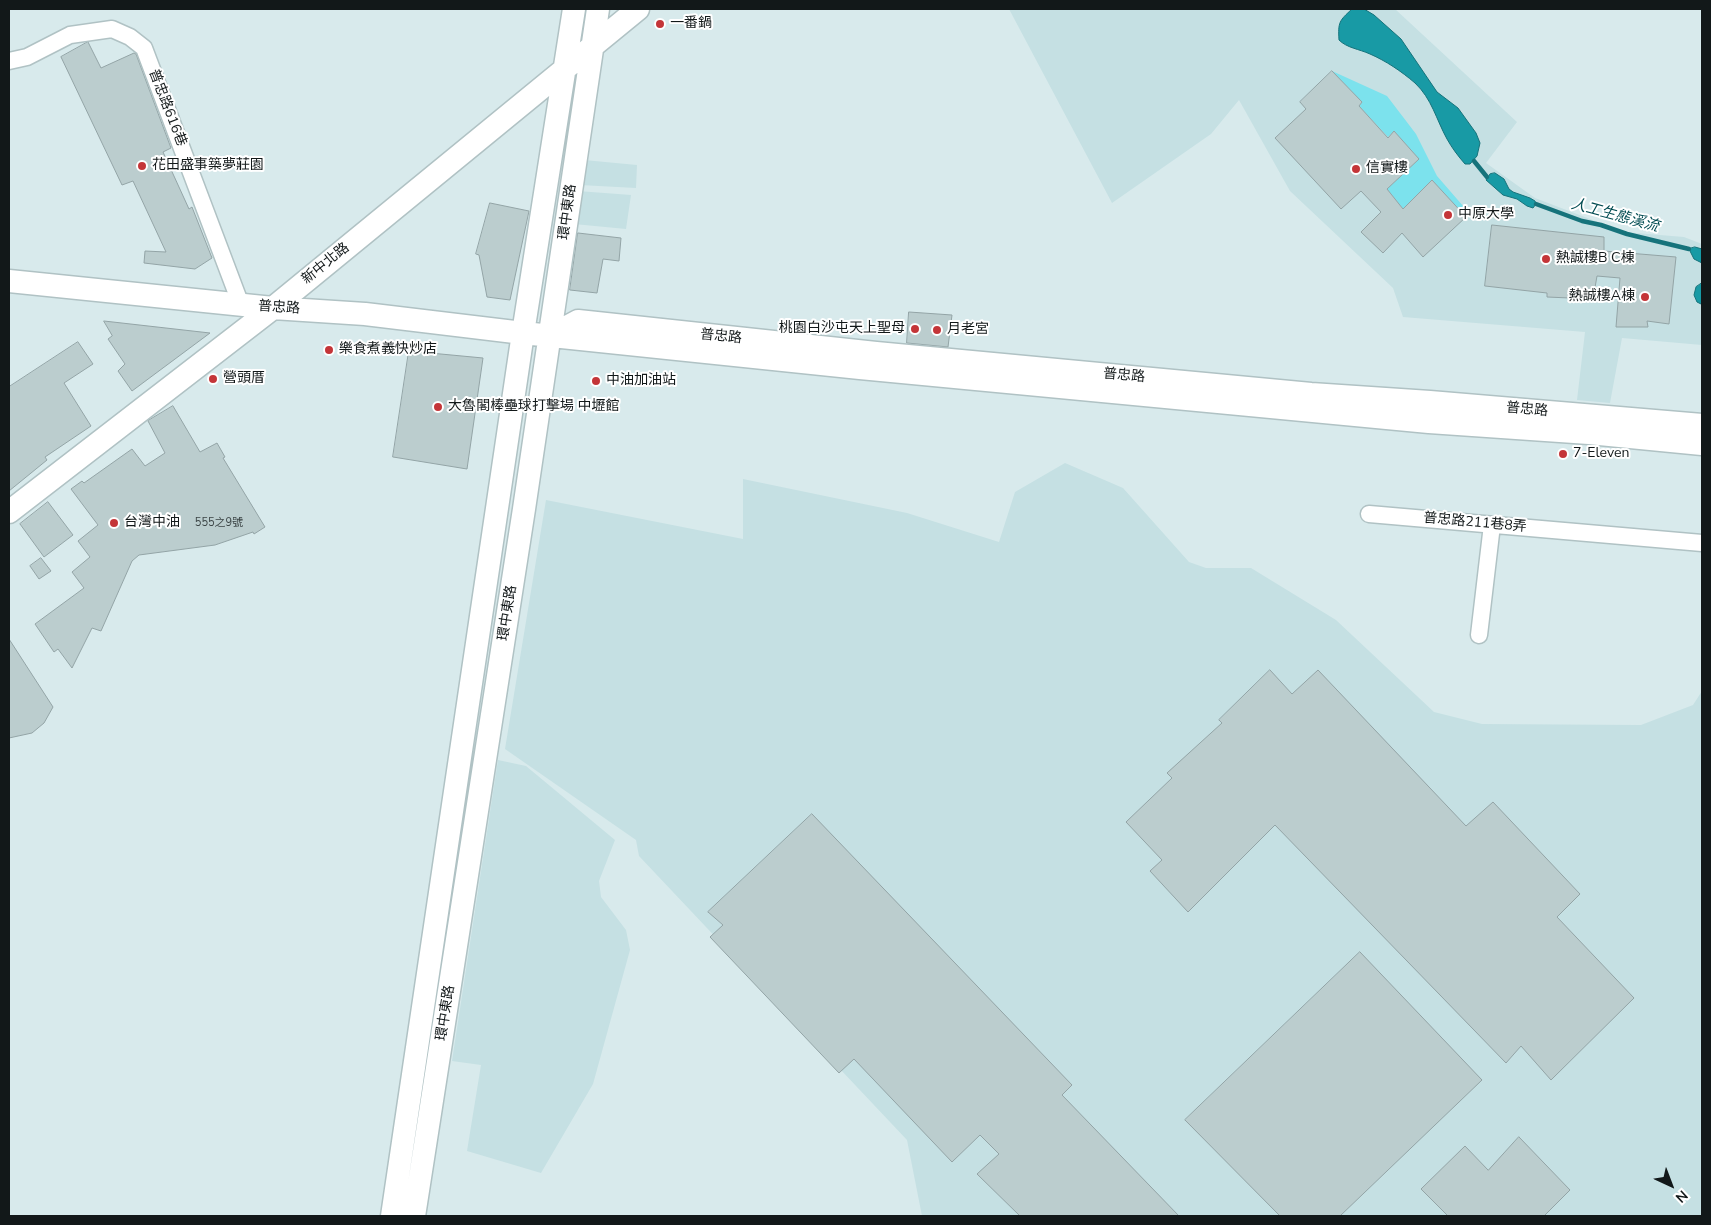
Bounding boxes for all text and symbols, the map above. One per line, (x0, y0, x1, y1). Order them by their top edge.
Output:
place label: 一番鍋 (670, 16, 712, 32)
marker: 一番鍋 (654, 18, 666, 30)
street label: 普忠路616巷 (145, 67, 189, 149)
place label: 花田盛事築夢莊園 (152, 158, 264, 174)
marker: 花田盛事築夢莊園 (136, 160, 148, 172)
place label: 信實樓 (1366, 161, 1408, 177)
marker: 信實樓 (1350, 163, 1362, 175)
street label: 環中東路 (556, 183, 580, 241)
water label: 人工生態溪流 (1569, 196, 1661, 236)
place label: 中原大學 (1458, 207, 1514, 223)
marker: 中原大學 (1442, 209, 1454, 221)
street label: 新中北路 (299, 240, 353, 288)
place label: 熱誠樓B C棟 (1556, 251, 1634, 267)
marker: 熱誠樓B C棟 (1540, 253, 1552, 265)
place label: 熱誠樓A棟 (1569, 289, 1635, 305)
marker: 熱誠樓A棟 (1639, 291, 1651, 303)
street label: 普忠路 (257, 298, 301, 318)
place label: 桃園白沙屯天上聖母 (779, 321, 905, 337)
place label: 月老宮 (947, 322, 989, 338)
marker: 桃園白沙屯天上聖母 (909, 323, 921, 335)
marker: 月老宮 (931, 324, 943, 336)
street label: 普忠路 (699, 326, 743, 348)
place label: 樂食煮義快炒店 (339, 342, 437, 358)
marker: 樂食煮義快炒店 (323, 344, 335, 356)
street label: 普忠路 (1102, 366, 1146, 386)
place label: 營頭厝 (223, 371, 265, 387)
marker: 營頭厝 (207, 373, 219, 385)
place label: 中油加油站 (606, 373, 676, 389)
marker: 中油加油站 (590, 375, 602, 387)
place label: 大魯閣棒壘球打擊場 中壢館 (448, 399, 620, 415)
street label: 普忠路 (1505, 400, 1549, 420)
marker: 大魯閣棒壘球打擊場 中壢館 (432, 401, 444, 413)
place label: 7-Eleven (1573, 446, 1629, 462)
marker: 7-Eleven (1557, 448, 1569, 460)
street label: 普忠路211巷8弄 (1423, 510, 1527, 536)
place label: 台灣中油 (124, 515, 180, 531)
house number: 555之9號 (195, 516, 243, 530)
marker: 台灣中油 (108, 517, 120, 529)
street label: 環中東路 (495, 584, 521, 642)
street label: 環中東路 (433, 984, 459, 1042)
north arrow (1646, 1160, 1696, 1210)
text: N (1671, 1186, 1692, 1207)

